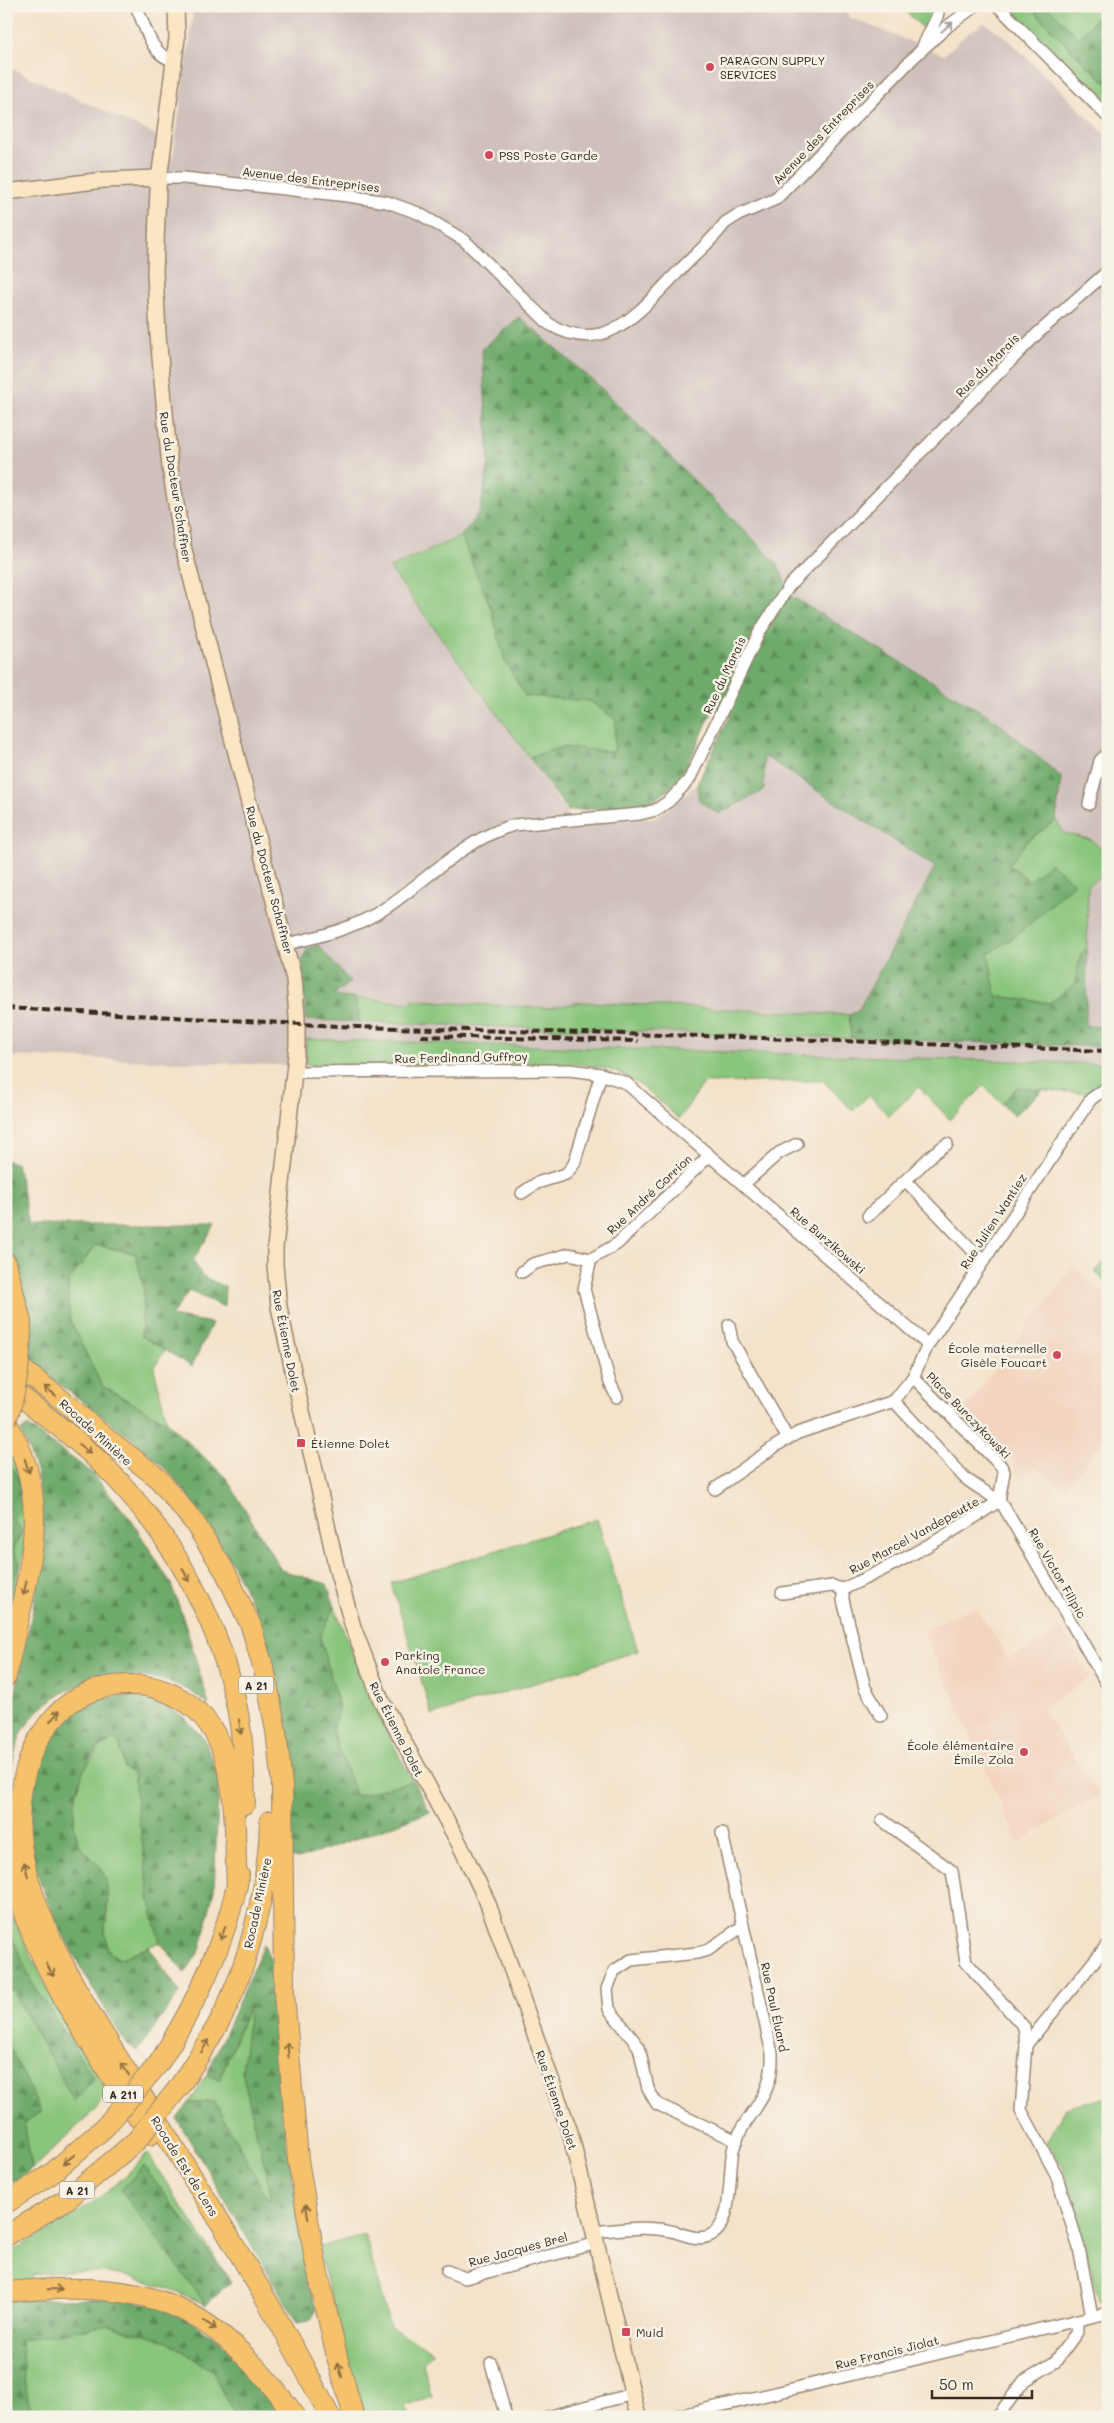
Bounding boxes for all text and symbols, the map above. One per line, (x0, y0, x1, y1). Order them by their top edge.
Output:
one-way arrow (941, 22, 954, 33)
place label: PARAGON SUPPLY SERVICES (720, 52, 826, 82)
marker: PARAGON SUPPLY SERVICES (704, 61, 716, 73)
street label: Avenue des Entreprises (769, 77, 877, 187)
place label: PSS Poste Garde (499, 147, 598, 163)
marker: PSS Poste Garde (483, 149, 495, 161)
street label: Avenue des Entreprises (241, 163, 381, 195)
street label: Rue du Marais (952, 330, 1022, 400)
street label: Rue du Docteur Schaffner (156, 410, 196, 564)
street label: Rue du Marais (699, 634, 749, 716)
street label: Rue du Docteur Schaffner (243, 804, 297, 956)
street label: Rue Ferdinand Guffroy (394, 1048, 528, 1066)
street label: Rue André Corrion (603, 1150, 695, 1238)
street label: Rue Julien Wantiez (956, 1170, 1030, 1272)
street label: Rue Burzikowski (787, 1203, 869, 1277)
street label: Rue Étienne Dolet (269, 1288, 305, 1394)
place label: École maternelle Gisèle Foucart (948, 1340, 1047, 1370)
marker: École maternelle Gisèle Foucart (1051, 1349, 1063, 1361)
street label: Place Burczykowski (923, 1368, 1015, 1462)
one-way arrow (43, 1386, 57, 1396)
street label: Rocade Minière (56, 1395, 136, 1469)
place label: Étienne Dolet (311, 1435, 390, 1451)
marker: Étienne Dolet (295, 1437, 307, 1449)
one-way arrow (78, 1443, 91, 1455)
one-way arrow (23, 1457, 32, 1473)
street label: Rue Marcel Vandepeutte (846, 1493, 982, 1577)
street label: Rue Victor Filipic (1026, 1525, 1090, 1621)
one-way arrow (182, 1567, 191, 1582)
one-way arrow (20, 1580, 29, 1596)
place label: Parking Anatole France (395, 1647, 485, 1677)
marker: Parking Anatole France (379, 1656, 391, 1668)
road number: A 21 (238, 1676, 274, 1694)
street label: Rue Étienne Dolet (366, 1679, 428, 1779)
one-way arrow (49, 1710, 61, 1723)
one-way arrow (235, 1719, 245, 1735)
place label: École élémentaire Émile Zola (907, 1737, 1014, 1767)
marker: École élémentaire Émile Zola (1018, 1746, 1030, 1758)
street label: Rocade Minière (240, 1856, 274, 1950)
one-way arrow (21, 1862, 30, 1878)
one-way arrow (218, 1925, 227, 1940)
street label: Rue Paul Éluard (758, 1961, 792, 2054)
one-way arrow (45, 1962, 55, 1977)
one-way arrow (200, 2039, 210, 2053)
one-way arrow (283, 2042, 292, 2058)
street label: Rue Étienne Dolet (532, 2048, 582, 2152)
one-way arrow (120, 2063, 130, 2077)
road number: A 211 (103, 2086, 143, 2102)
street label: Rocade Est de Lens (148, 2113, 222, 2219)
one-way arrow (63, 2154, 76, 2165)
road number: A 21 (60, 2182, 94, 2198)
one-way arrow (301, 2203, 311, 2219)
street label: Rue Jacques Brel (467, 2228, 569, 2270)
one-way arrow (46, 2284, 63, 2294)
one-way arrow (203, 2320, 217, 2330)
place label: Muid (636, 2324, 664, 2340)
marker: Muid (620, 2326, 632, 2338)
street label: Rue Francis Jiolat (834, 2331, 940, 2373)
one-way arrow (335, 2362, 345, 2378)
scale bar (932, 2368, 1032, 2400)
text: 50 m (939, 2374, 974, 2394)

